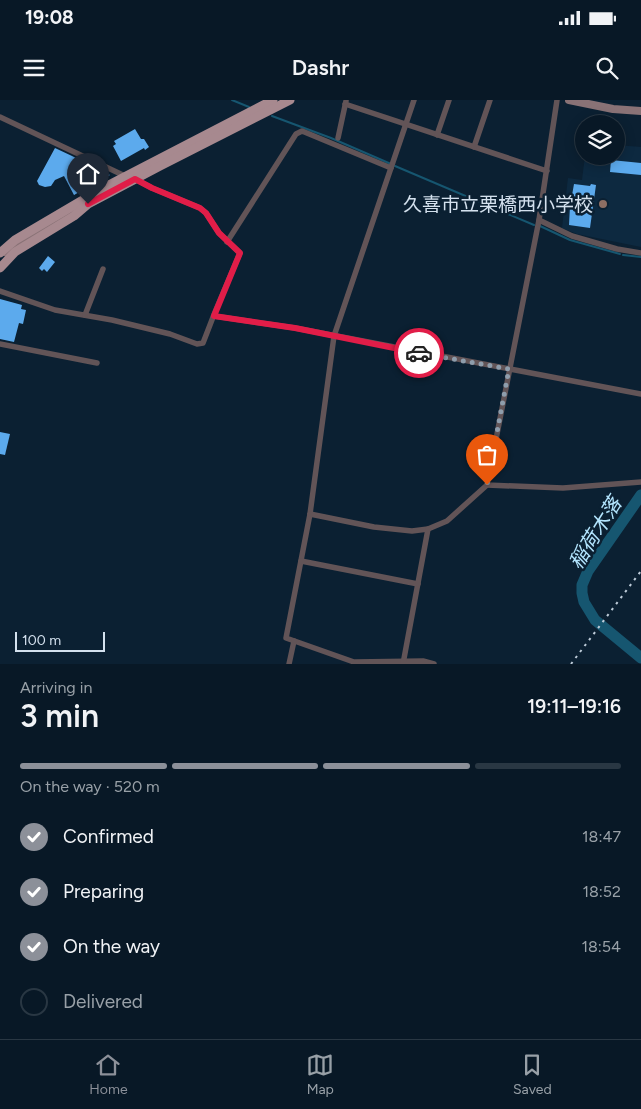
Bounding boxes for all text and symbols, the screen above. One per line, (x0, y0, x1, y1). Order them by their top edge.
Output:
text: 19:08 (25, 6, 74, 29)
icon: menu (20, 54, 48, 82)
text: Dashr (292, 54, 349, 81)
icon: search (593, 54, 621, 82)
map controls (575, 115, 625, 165)
button: layers (575, 115, 625, 165)
pin (67, 153, 109, 204)
icon: home (74, 160, 102, 188)
place label: 久喜市立栗橋西小学校 (403, 193, 593, 216)
marker: 久喜市立栗橋西小学校 (597, 198, 609, 210)
courier (394, 328, 444, 378)
icon: car (405, 339, 433, 367)
pin (466, 434, 508, 485)
icon: bag (473, 441, 501, 469)
water label: 稲荷木落 (564, 490, 628, 573)
scale bar (15, 629, 105, 652)
text: 100 m (22, 632, 61, 649)
text: Arriving in (20, 678, 92, 697)
text: 19:11–19:16 (527, 695, 621, 718)
text: 3 min (20, 697, 99, 735)
text: On the way · 520 m (20, 777, 160, 796)
icon: check (20, 823, 48, 851)
text: Confirmed (63, 825, 154, 848)
text: 18:47 (582, 827, 621, 846)
icon: check (20, 878, 48, 906)
text: Preparing (63, 880, 144, 903)
text: 18:52 (582, 882, 621, 901)
icon: check (20, 933, 48, 961)
text: On the way (63, 935, 160, 958)
text: 18:54 (581, 937, 621, 956)
text: Delivered (63, 990, 143, 1013)
tab: Home (89, 1051, 128, 1098)
tab: Map (306, 1051, 334, 1098)
tab: Saved (513, 1051, 552, 1098)

